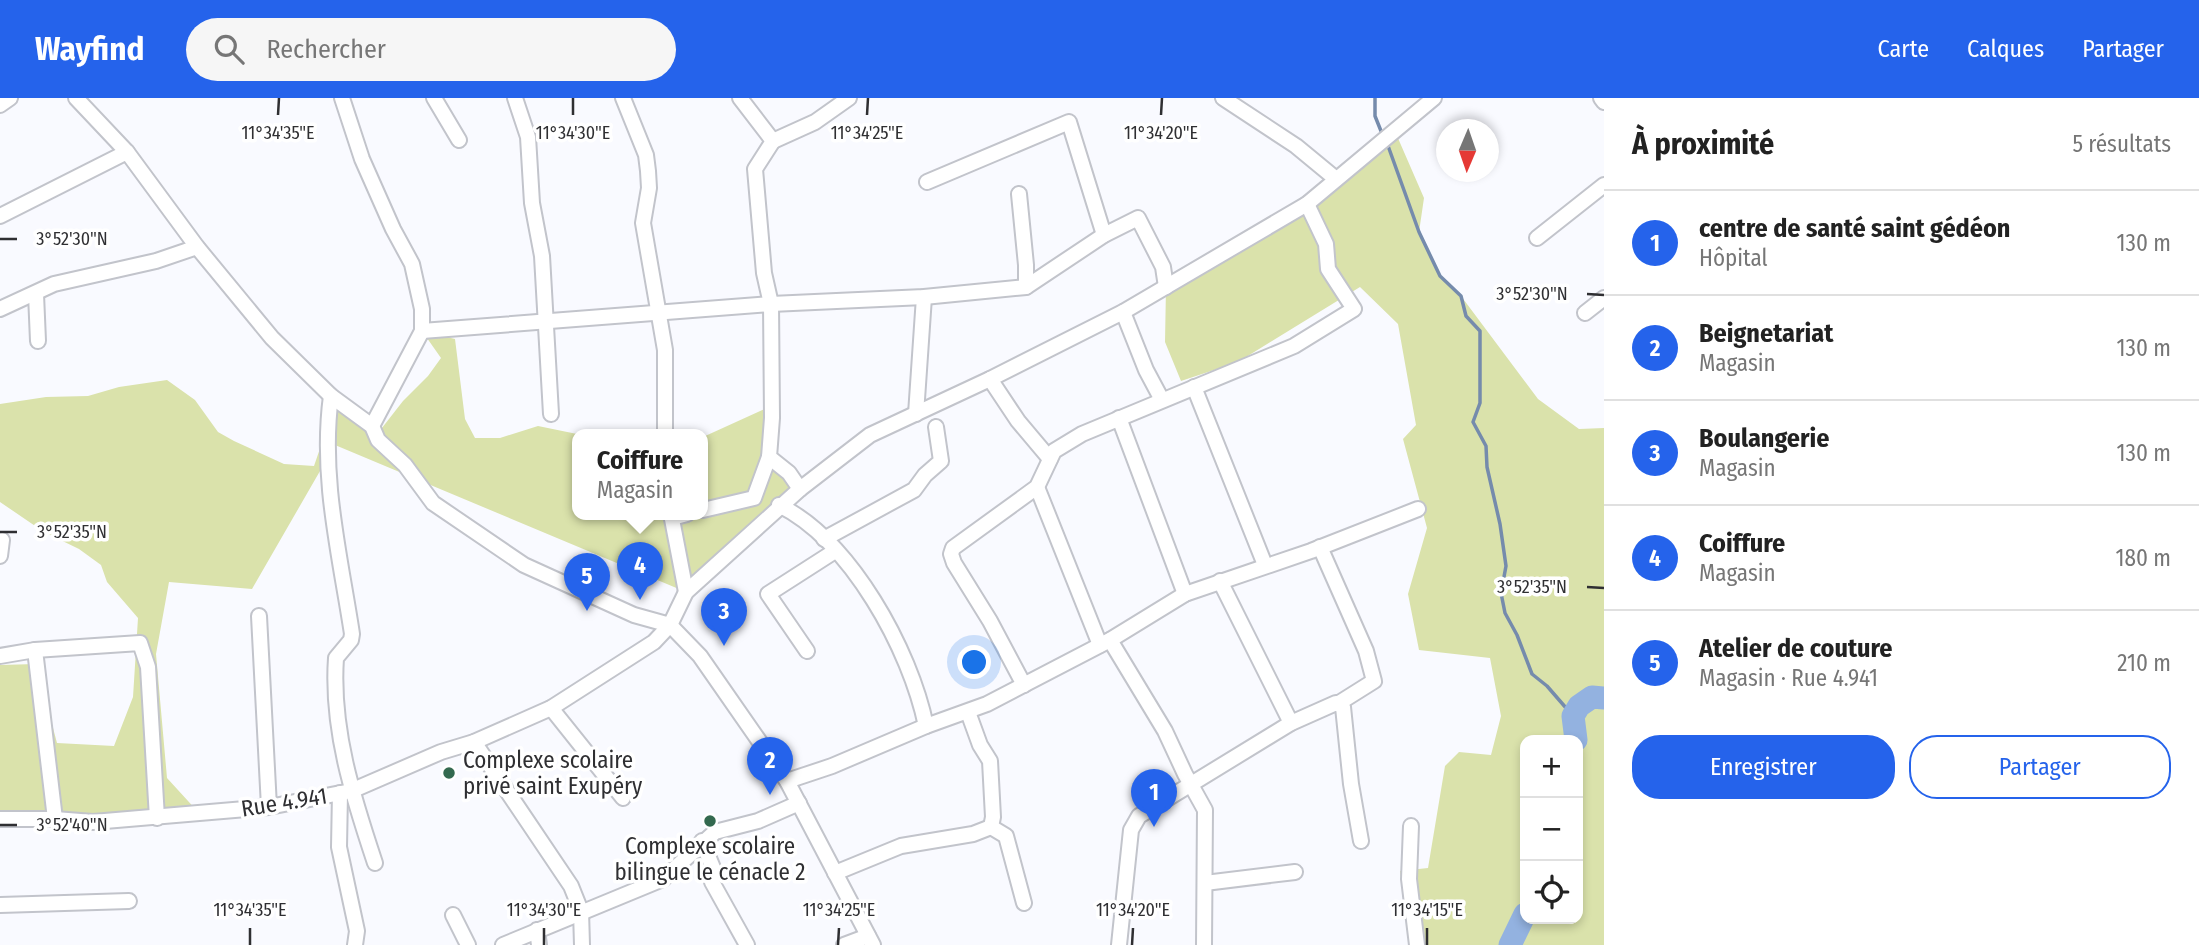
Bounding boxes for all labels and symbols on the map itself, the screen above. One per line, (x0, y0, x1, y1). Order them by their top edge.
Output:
north arrow (1436, 119, 1499, 182)
text: 11°34'35"E (242, 122, 314, 144)
text: 11°34'30"E (536, 122, 610, 144)
text: 11°34'25"E (831, 122, 903, 144)
text: 11°34'20"E (1124, 122, 1198, 144)
text: 3°52'30"N (36, 228, 108, 250)
text: 3°52'30"N (1496, 283, 1568, 305)
text: 3°52'35"N (37, 521, 107, 543)
pin: 4 (617, 542, 663, 600)
pin: 5 (564, 553, 610, 611)
text: 3°52'35"N (1497, 576, 1567, 598)
pin: 3 (701, 588, 747, 646)
your location (957, 645, 991, 679)
pin: 2 (747, 737, 793, 795)
place label: Complexe scolaire privé saint Exupéry (463, 746, 643, 800)
marker: Complexe scolaire privé saint Exupéry (441, 765, 457, 781)
pin: 1 (1131, 769, 1177, 827)
street label: Rue 4.941 (239, 781, 329, 823)
marker: Complexe scolaire bilingue le cénacle 2 (702, 813, 718, 829)
text: 3°52'40"N (36, 814, 108, 836)
place label: Complexe scolaire bilingue le cénacle 2 (615, 832, 806, 886)
text: 11°34'35"E (214, 899, 286, 921)
text: 11°34'30"E (507, 899, 581, 921)
text: 11°34'25"E (803, 899, 875, 921)
text: 11°34'20"E (1096, 899, 1170, 921)
text: 11°34'15"E (1391, 899, 1463, 921)

